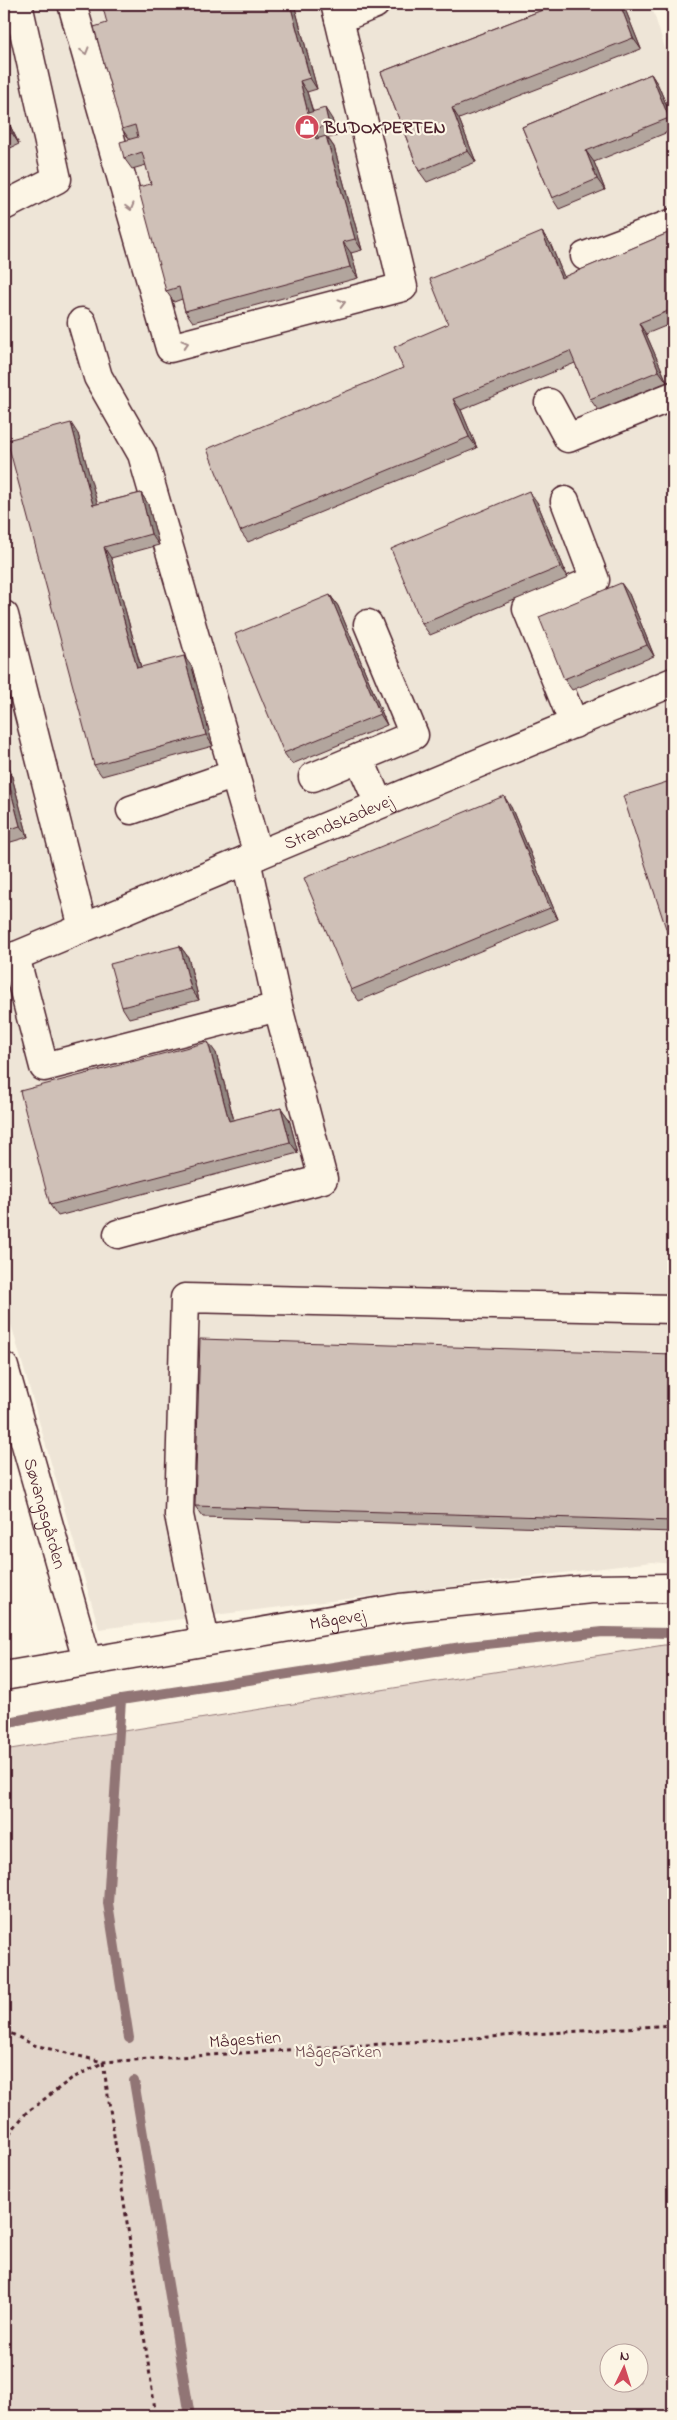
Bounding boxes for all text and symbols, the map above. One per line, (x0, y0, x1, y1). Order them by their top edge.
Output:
one-way arrow (80, 46, 90, 54)
shop icon: BUDOXPERTEN (294, 114, 320, 140)
place label: BUDOXPERTEN (323, 116, 446, 142)
one-way arrow (124, 202, 134, 210)
one-way arrow (338, 298, 346, 308)
one-way arrow (181, 339, 190, 350)
street label: Strandskadevej (280, 789, 398, 858)
street label: Søvangsgården (15, 1455, 72, 1572)
street label: Mågevej (308, 1603, 368, 1638)
street label: Mågestien (208, 2026, 282, 2057)
park label: Mågeparken (295, 2040, 381, 2067)
north arrow (600, 2342, 650, 2392)
text: N (619, 2346, 630, 2367)

